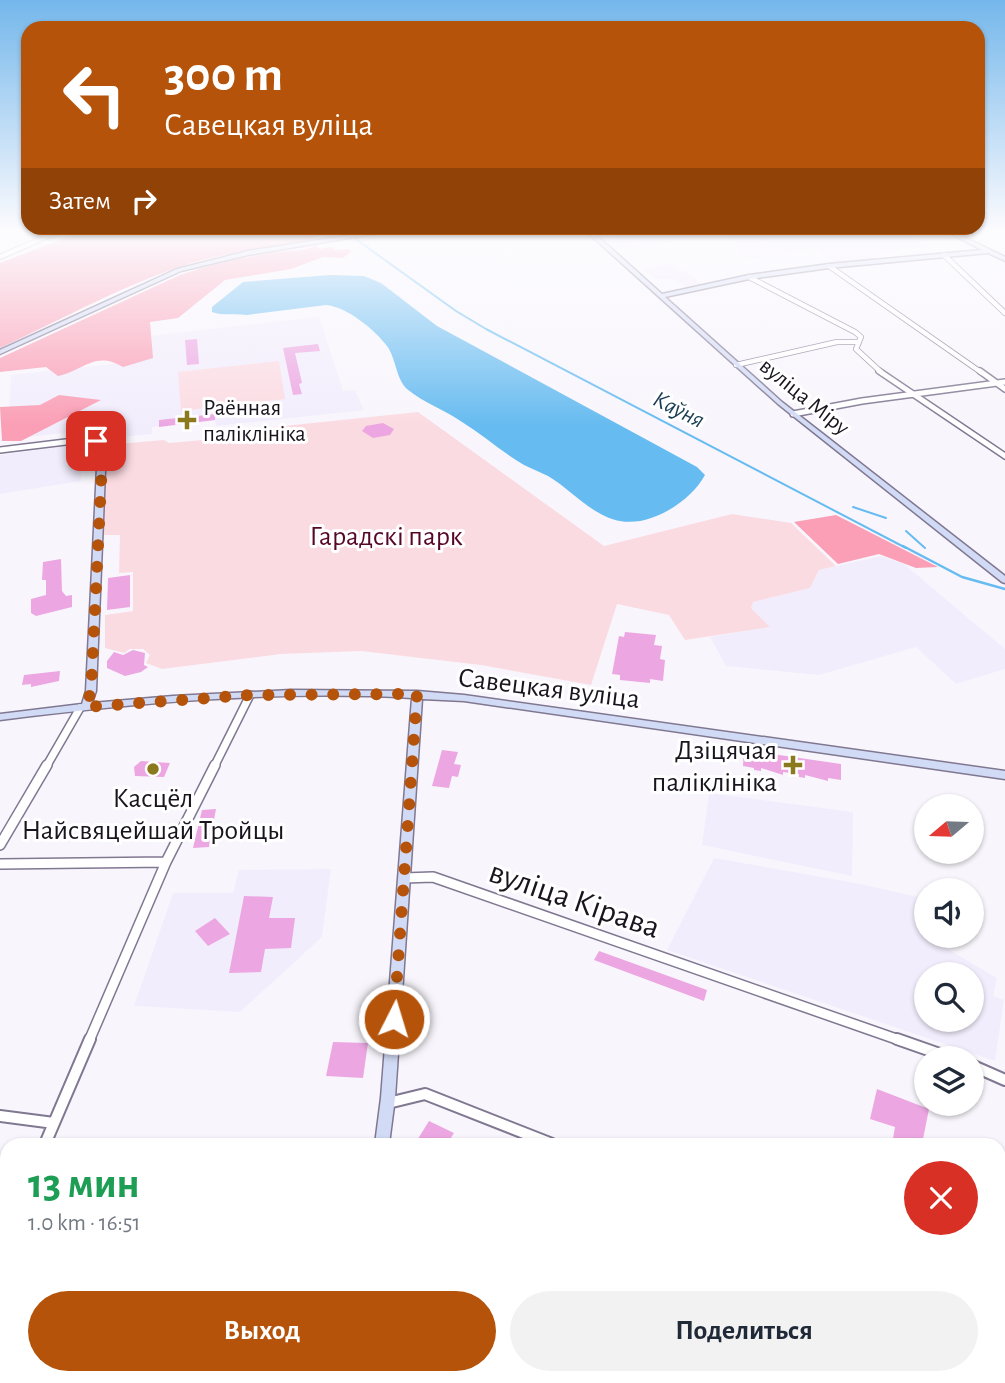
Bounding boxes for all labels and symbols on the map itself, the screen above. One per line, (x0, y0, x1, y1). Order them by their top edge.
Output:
street label: вуліца Міру (755, 354, 853, 440)
water label: Каўня (649, 387, 708, 433)
place label: Раённая паліклініка (203, 397, 306, 446)
marker: Раённая паліклініка (177, 410, 197, 430)
pin (66, 411, 126, 471)
park label: Гарадскі парк (309, 523, 463, 551)
street label: Савецкая вуліца (456, 664, 641, 714)
place label: Дзіцячая паліклініка (652, 737, 777, 797)
marker: Дзіцячая паліклініка (783, 755, 803, 775)
marker: Касцёл Найсвяцейшай Тройцы (145, 761, 161, 777)
place label: Касцёл Найсвяцейшай Тройцы (21, 785, 285, 845)
north arrow (914, 794, 984, 864)
street label: вуліца Кірава (484, 856, 664, 945)
position arrow (357, 982, 431, 1056)

